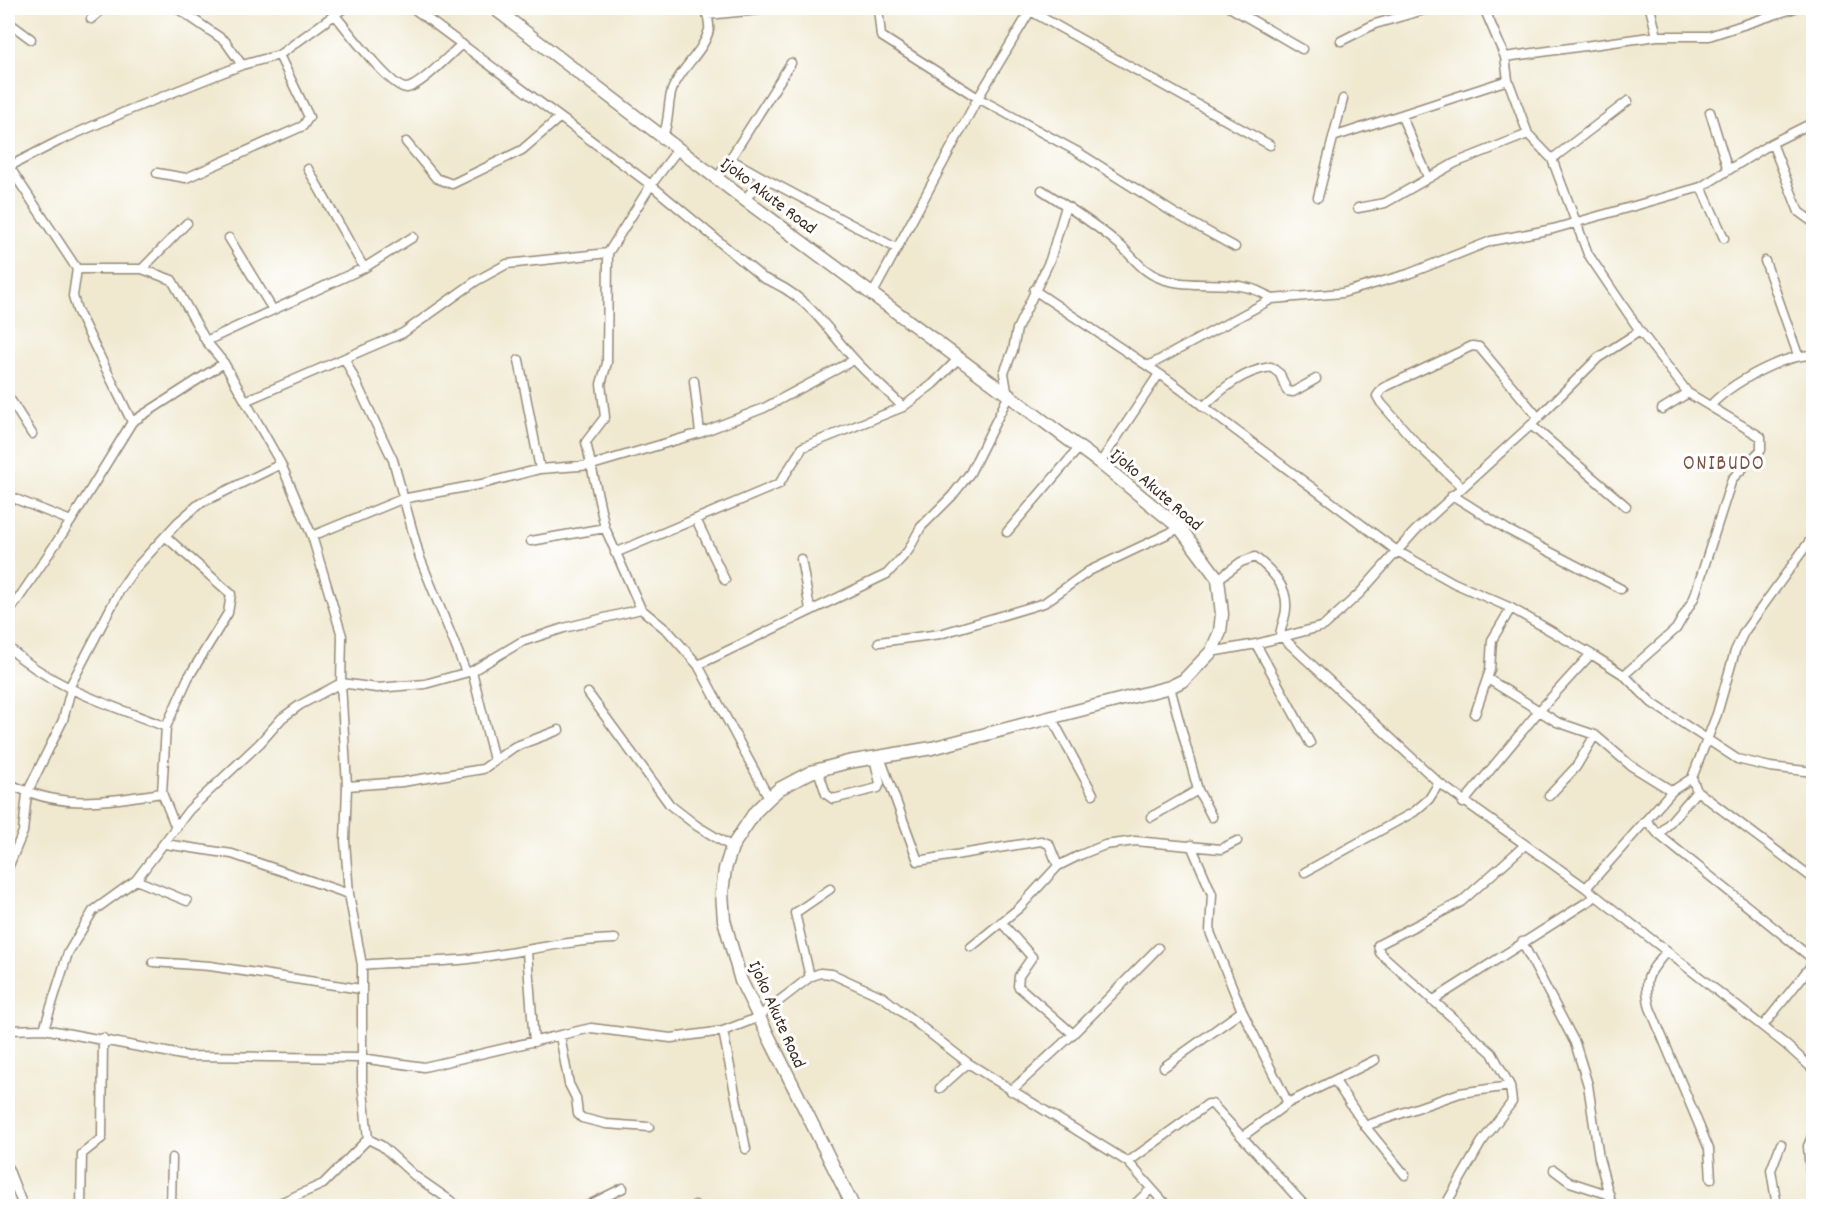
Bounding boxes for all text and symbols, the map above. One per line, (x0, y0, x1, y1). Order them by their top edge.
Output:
street label: Ijoko Akute Road (714, 152, 821, 242)
street label: Ijoko Akute Road (1104, 444, 1207, 538)
district label: ONIBUDO (1683, 450, 1765, 480)
street label: Ijoko Akute Road (741, 957, 811, 1073)

